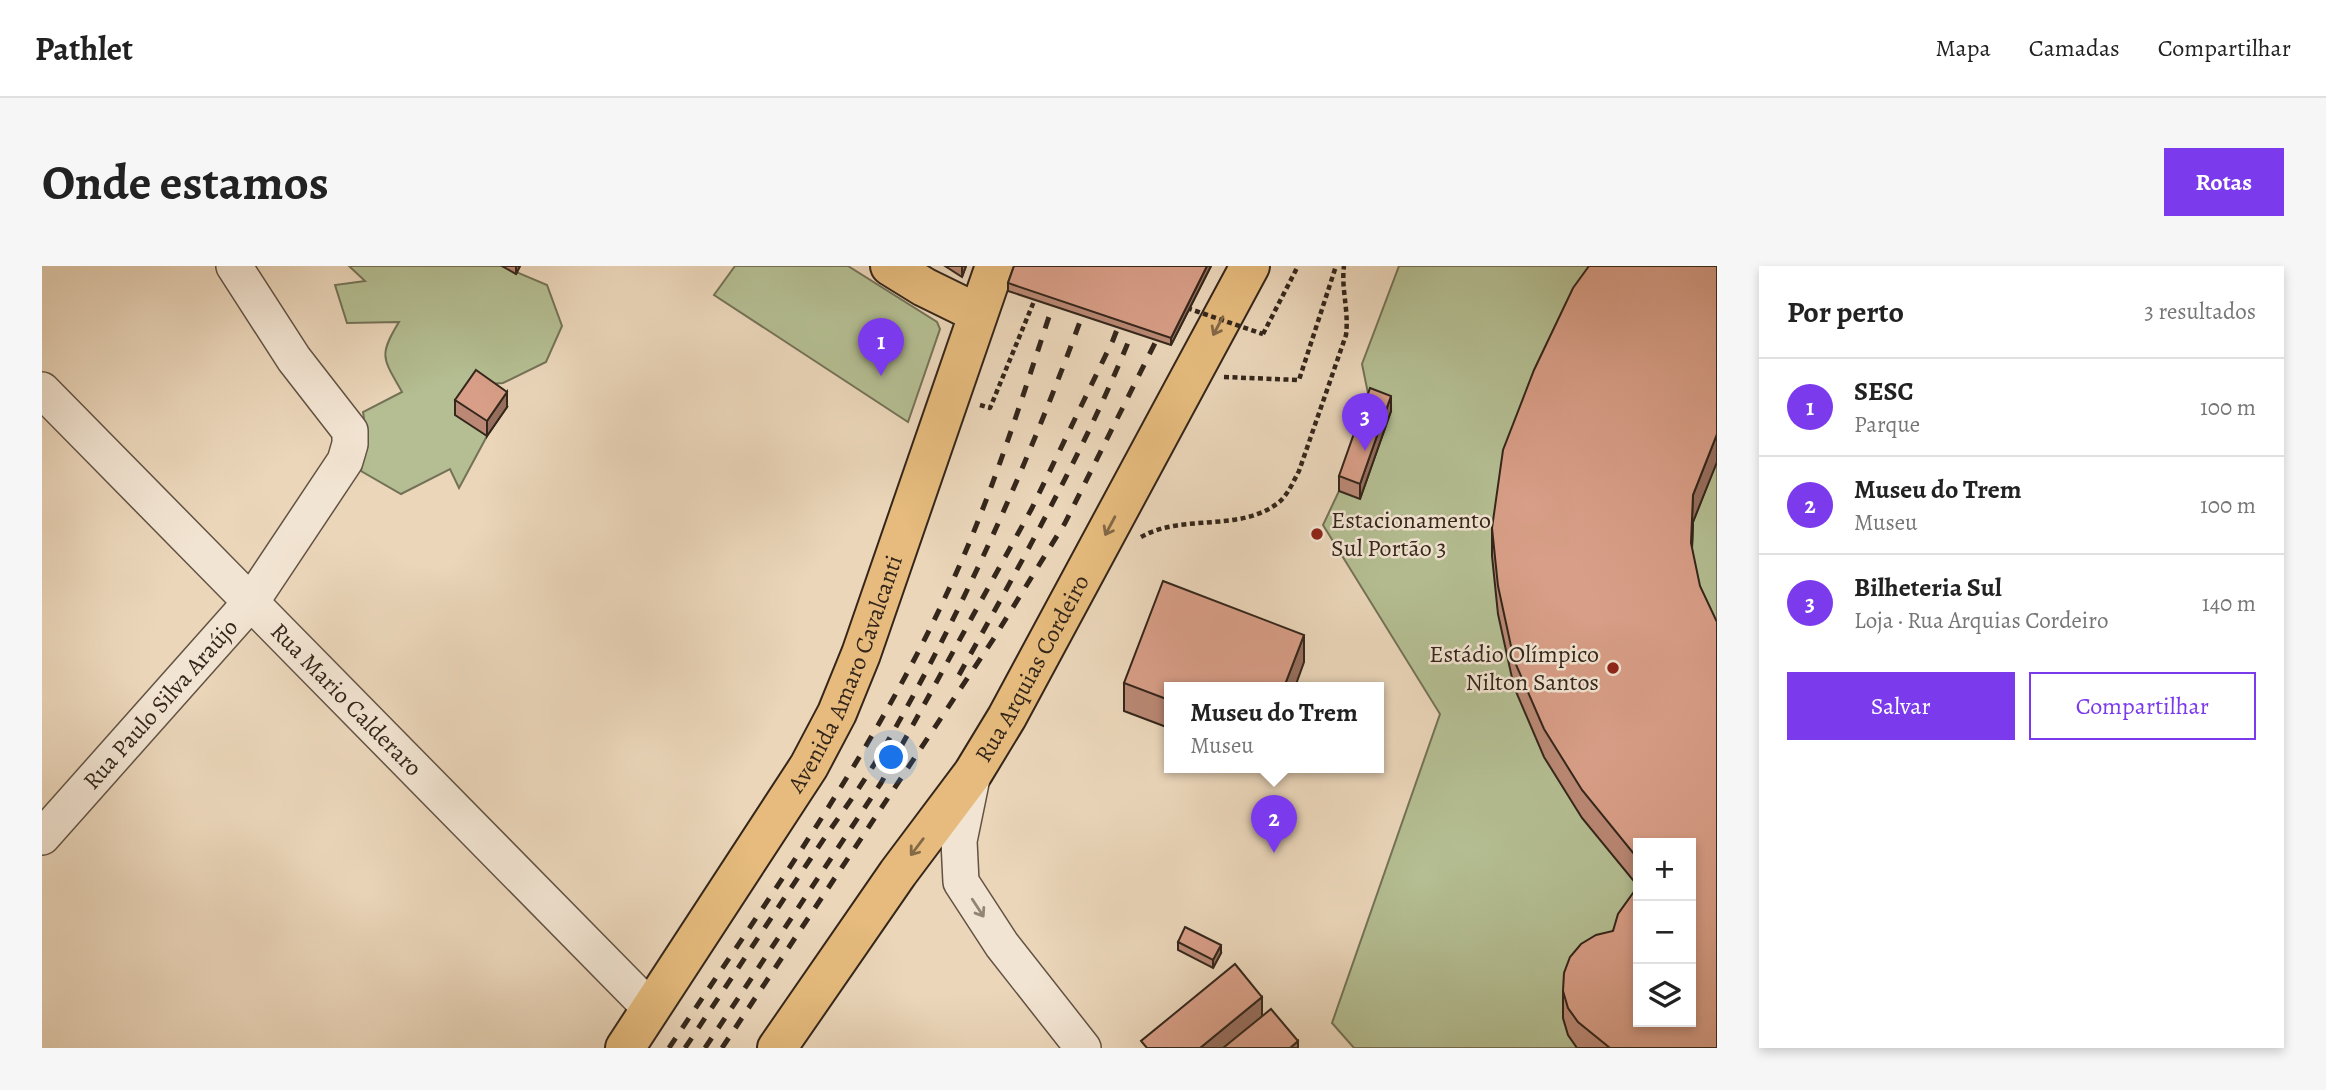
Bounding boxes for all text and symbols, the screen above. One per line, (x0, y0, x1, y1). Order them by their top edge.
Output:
text: Pathlet (35, 26, 133, 71)
text: Mapa (1936, 32, 1991, 64)
text: Camadas (2029, 32, 2120, 64)
text: Compartilhar (2158, 32, 2291, 64)
button: Rotas (2164, 148, 2284, 216)
text: Onde estamos (42, 149, 329, 216)
text: Por perto (1787, 292, 1904, 332)
text: 3 resultados (2144, 296, 2256, 327)
one-way arrow (1210, 315, 1224, 336)
pin: 1 (858, 318, 904, 376)
text: SESC (1854, 374, 1914, 409)
text: 1 (1806, 392, 1814, 423)
text: 100 m (2200, 392, 2256, 423)
pin: 3 (1342, 393, 1388, 451)
text: Parque (1854, 409, 1920, 440)
text: Museu do Trem (1854, 472, 2022, 507)
text: 2 (1804, 490, 1816, 521)
text: 100 m (2200, 490, 2256, 521)
place label: Estacionamento Sul Portão 3 (1331, 504, 1491, 564)
text: Museu (1854, 507, 1917, 538)
one-way arrow (1103, 516, 1117, 536)
marker: Estacionamento Sul Portão 3 (1309, 526, 1325, 542)
street label: Avenida Amaro Cavalcanti (779, 551, 910, 800)
street label: Rua Arquias Cordeiro (967, 569, 1097, 768)
text: Bilheteria Sul (1854, 570, 2002, 605)
text: 3 (1805, 588, 1815, 619)
text: 140 m (2202, 588, 2256, 619)
text: Loja · Rua Arquias Cordeiro (1854, 605, 2108, 636)
street label: Rua Paulo Silva Araújo (76, 612, 245, 796)
street label: Rua Mario Calderaro (264, 616, 429, 783)
place label: Estádio Olímpico Nilton Santos (1429, 638, 1599, 698)
marker: Estádio Olímpico Nilton Santos (1605, 660, 1621, 676)
button: Salvar (1787, 672, 2015, 740)
button: Compartilhar (2029, 672, 2256, 740)
popup (1164, 682, 1384, 773)
text: Museu do Trem (1190, 695, 1358, 730)
text: Museu (1190, 730, 1254, 761)
your location (874, 740, 908, 774)
pin: 2 (1251, 795, 1297, 853)
one-way arrow (910, 837, 925, 856)
map controls (1633, 838, 1696, 1027)
button: + (1633, 838, 1696, 901)
one-way arrow (971, 898, 985, 918)
button: − (1633, 901, 1696, 964)
button: layers (1633, 964, 1696, 1027)

